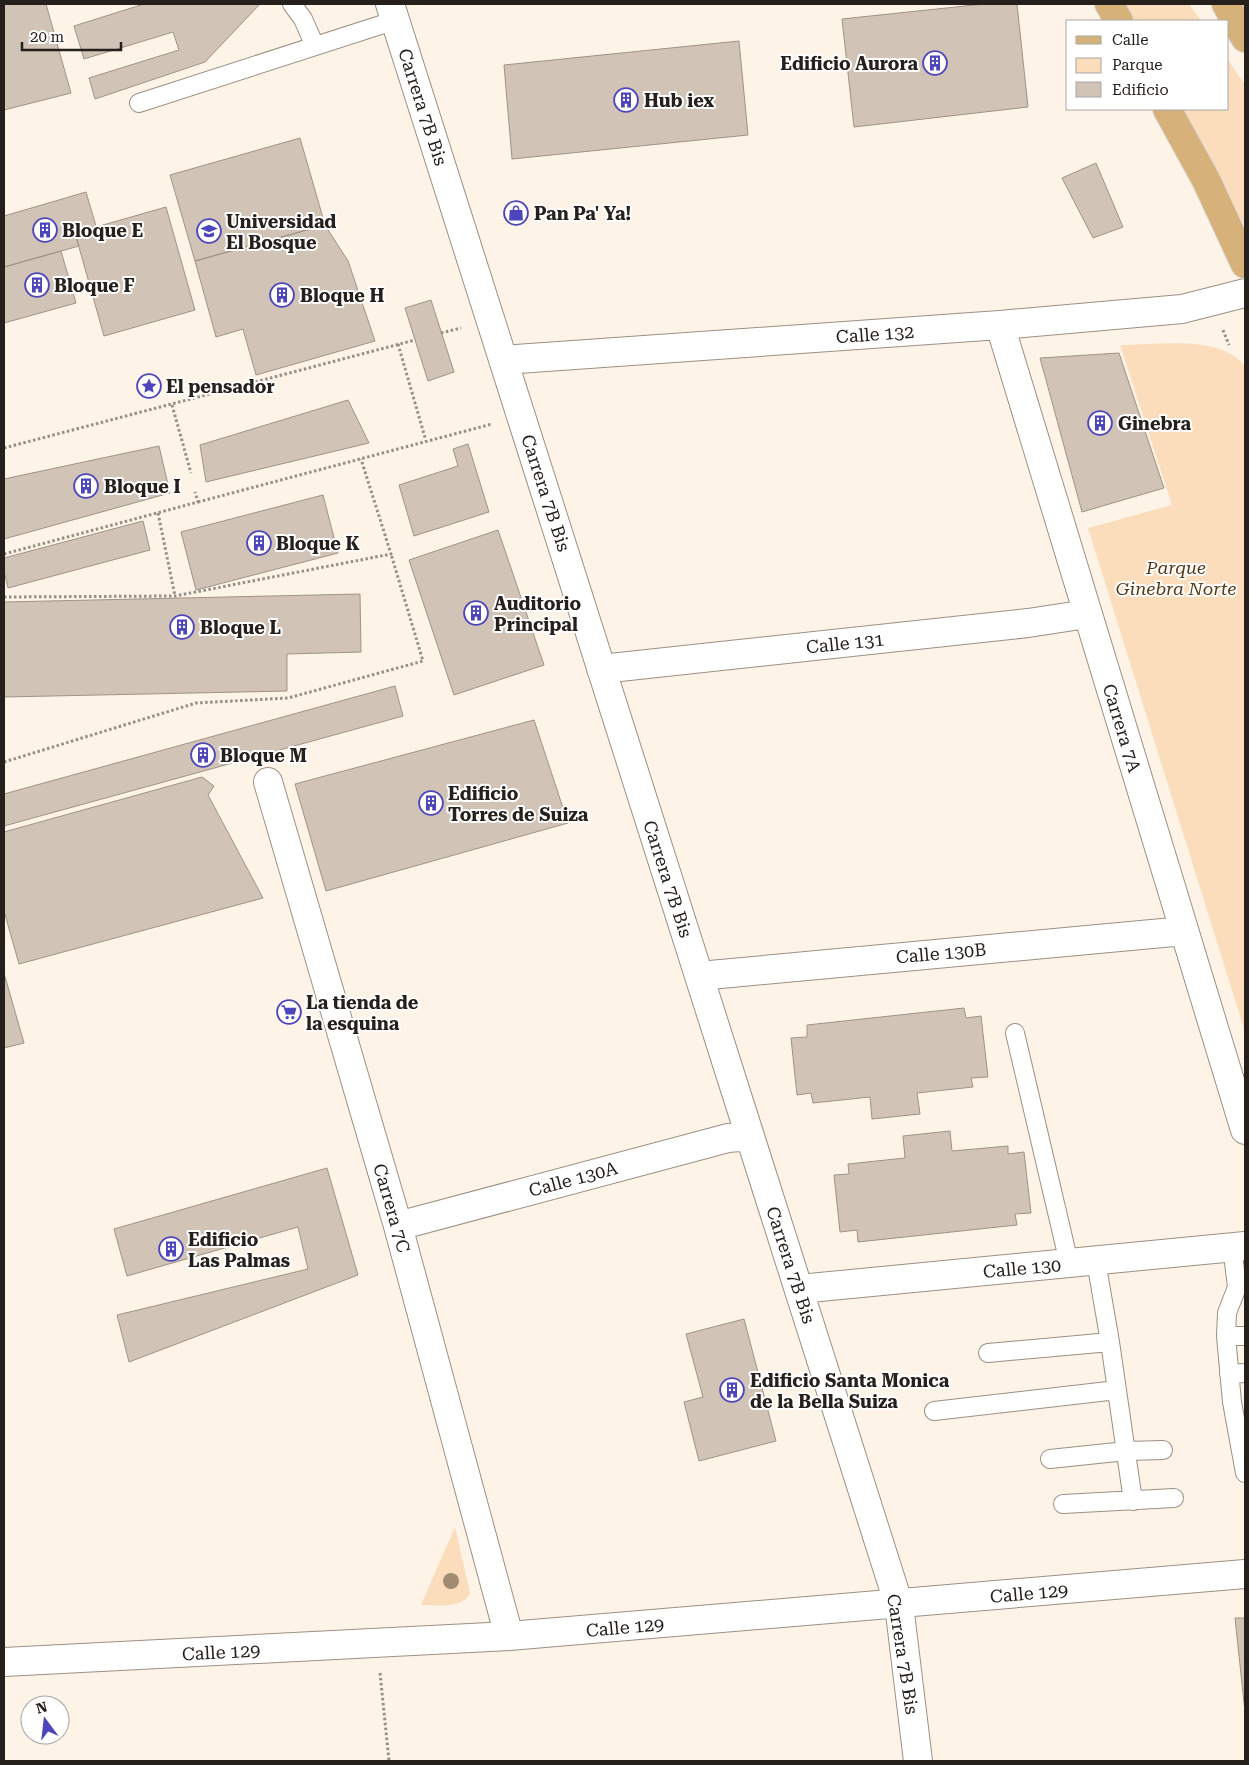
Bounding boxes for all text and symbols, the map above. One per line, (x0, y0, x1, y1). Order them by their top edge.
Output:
scale bar (22, 20, 121, 52)
legend (1066, 20, 1229, 110)
text: 20 m (30, 28, 65, 46)
text: Calle (1112, 31, 1148, 49)
street label: Carrera 7B Bis (394, 46, 452, 168)
building icon: Edificio Aurora (922, 50, 948, 76)
place label: Edificio Aurora (780, 53, 918, 74)
text: Parque (1112, 56, 1163, 74)
text: Edificio (1112, 81, 1169, 99)
building icon: Hub iex (613, 87, 639, 113)
place label: Hub iex (644, 90, 714, 111)
shop icon: Pan Pa' Ya! (503, 200, 529, 226)
place label: Pan Pa' Ya! (534, 203, 631, 224)
place label: Universidad El Bosque (226, 211, 336, 253)
building icon: Bloque E (32, 217, 58, 243)
school or university icon: Universidad El Bosque (196, 218, 222, 244)
place label: Bloque E (62, 220, 143, 241)
building icon: Bloque F (24, 272, 50, 298)
place label: Bloque F (54, 275, 135, 296)
building icon: Bloque H (269, 282, 295, 308)
place label: Bloque H (300, 285, 384, 306)
street label: Calle 132 (835, 321, 915, 347)
place icon: El pensador (136, 373, 162, 399)
place label: El pensador (166, 376, 275, 397)
building icon: Ginebra (1087, 410, 1113, 436)
place label: Ginebra (1118, 413, 1191, 434)
street label: Carrera 7B Bis (517, 432, 575, 554)
building icon: Bloque I (73, 473, 99, 499)
place label: Bloque I (104, 476, 181, 497)
building icon: Bloque K (246, 530, 272, 556)
place label: Bloque K (276, 533, 360, 554)
park label: Parque Ginebra Norte (1116, 557, 1236, 599)
place label: Auditorio Principal (494, 593, 581, 635)
building icon: Auditorio Principal (463, 600, 489, 626)
building icon: Bloque L (169, 614, 195, 640)
place label: Bloque L (200, 617, 281, 638)
street label: Calle 131 (805, 628, 885, 658)
street label: Carrera 7A (1099, 681, 1146, 775)
building icon: Bloque M (190, 742, 216, 768)
place label: Bloque M (220, 745, 307, 766)
place label: Edificio Torres de Suiza (448, 783, 589, 825)
building icon: Edificio Torres de Suiza (418, 790, 444, 816)
street label: Carrera 7B Bis (639, 818, 697, 940)
street label: Calle 130B (895, 939, 987, 967)
place label: La tienda de la esquina (306, 992, 419, 1034)
supermarket icon: La tienda de la esquina (276, 999, 302, 1025)
street label: Calle 130A (526, 1157, 620, 1201)
street label: Carrera 7C (369, 1161, 415, 1255)
street label: Carrera 7B Bis (762, 1204, 820, 1326)
place label: Edificio Las Palmas (188, 1229, 290, 1271)
building icon: Edificio Las Palmas (158, 1236, 184, 1262)
street label: Calle 130 (982, 1254, 1062, 1282)
place label: Edificio Santa Monica de la Bella Suiza (750, 1370, 950, 1412)
building icon: Edificio Santa Monica de la Bella Suiza (719, 1377, 745, 1403)
street label: Calle 129 (989, 1579, 1069, 1607)
street label: Carrera 7B Bis (883, 1592, 923, 1716)
street label: Calle 129 (585, 1613, 665, 1641)
street label: Calle 129 (181, 1639, 261, 1665)
north arrow (20, 1695, 70, 1745)
text: N (34, 1698, 49, 1717)

